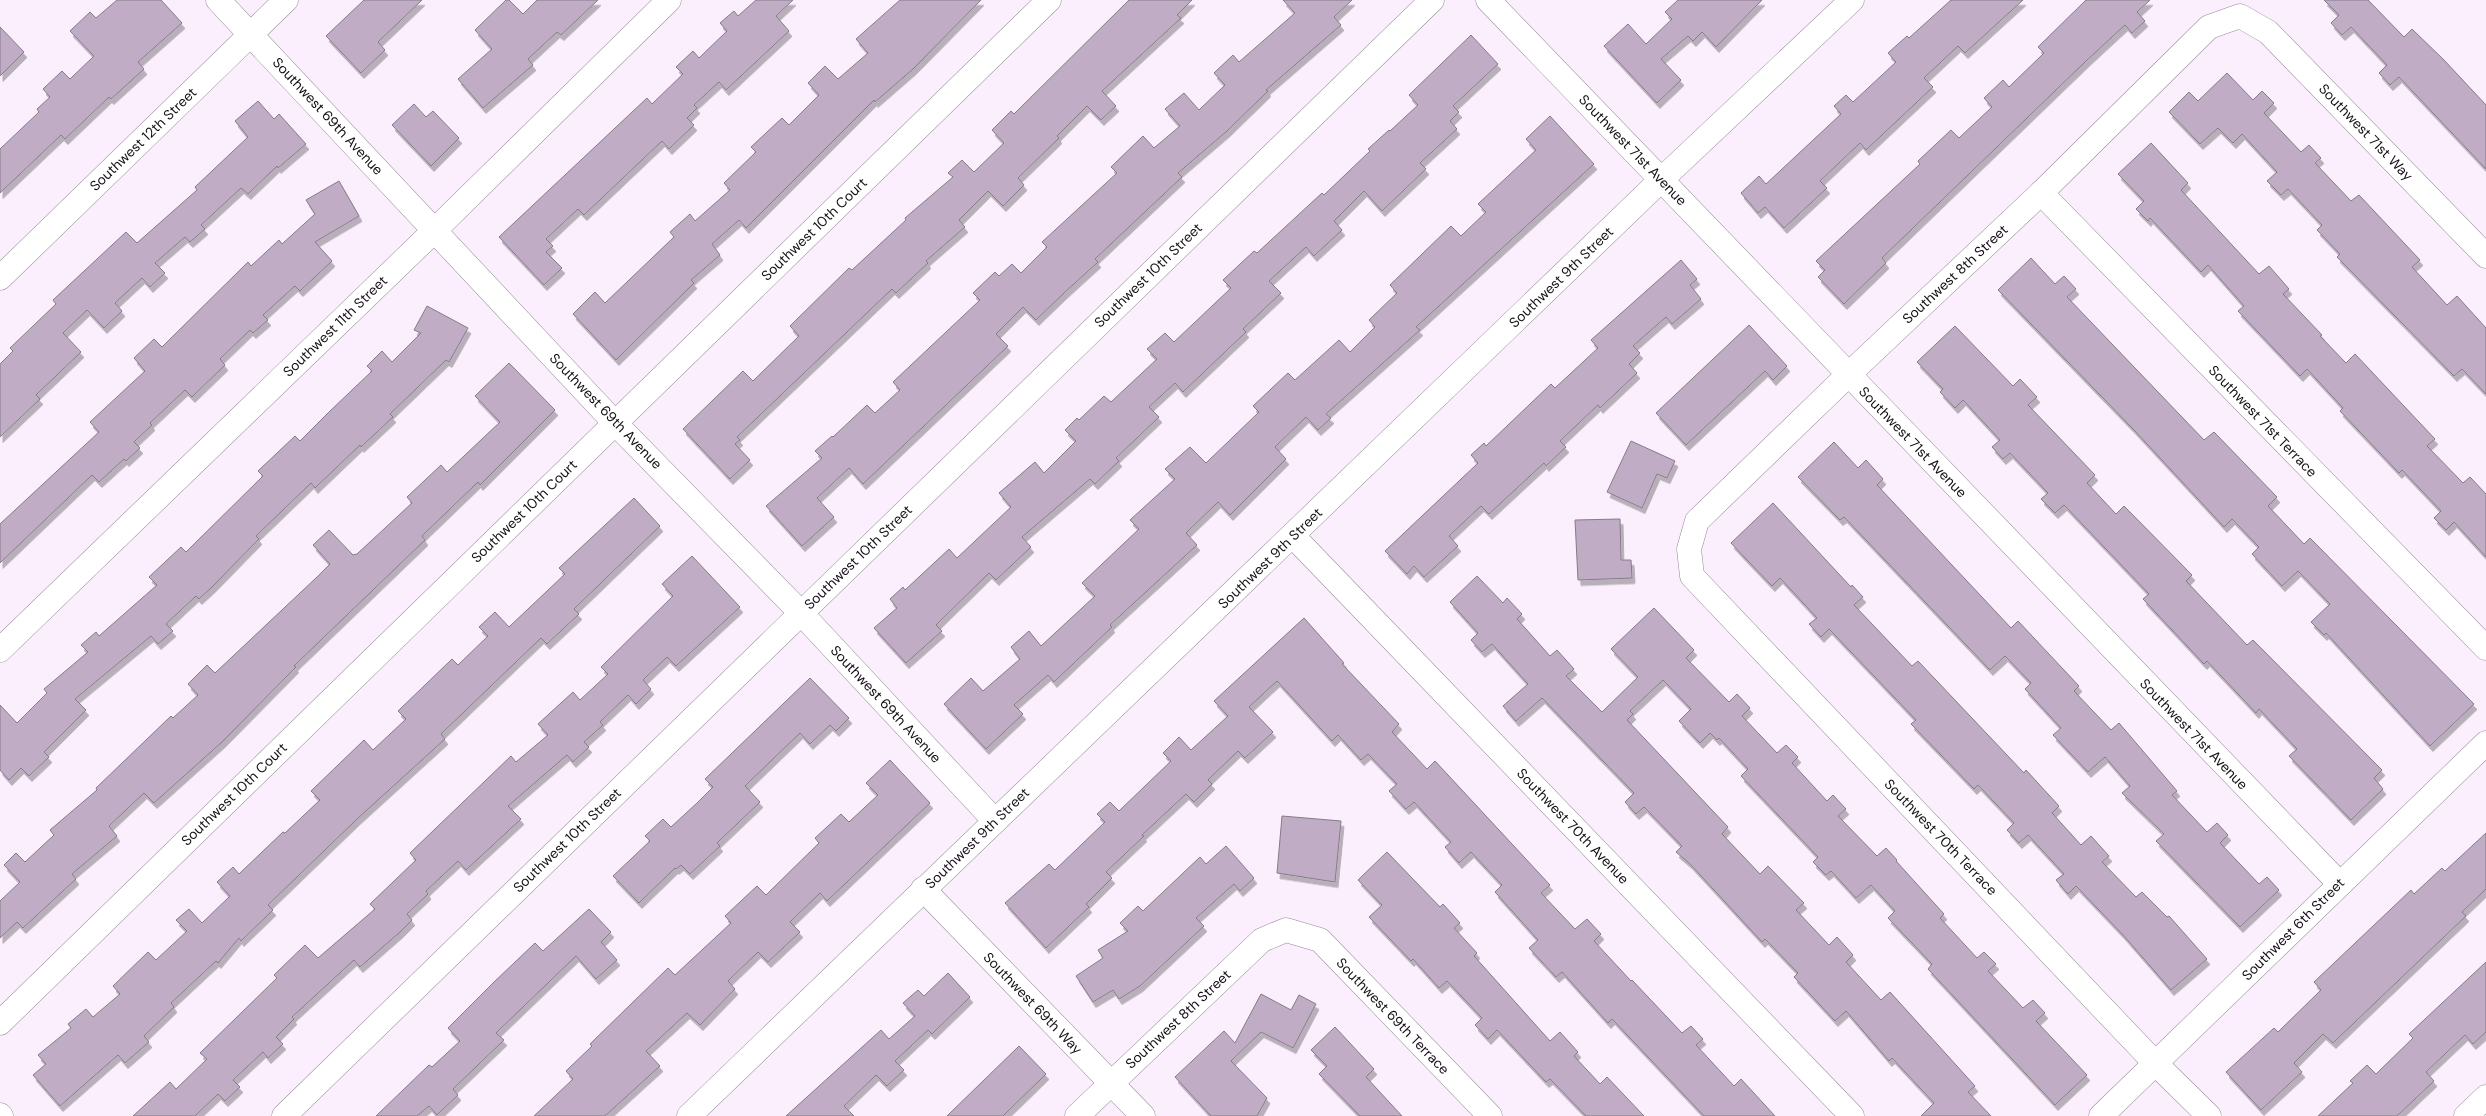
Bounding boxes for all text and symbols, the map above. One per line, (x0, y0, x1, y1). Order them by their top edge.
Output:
street label: Southwest 69th Avenue (269, 53, 387, 179)
street label: Southwest 71st Way (2315, 80, 2417, 185)
street label: Southwest 12th Street (86, 83, 200, 195)
street label: Southwest 71st Avenue (1575, 91, 1691, 209)
street label: Southwest 10th Court (757, 174, 871, 284)
street label: Southwest 10th Street (1090, 219, 1206, 331)
street label: Southwest 8th Street (1898, 220, 2012, 328)
street label: Southwest 9th Street (1505, 223, 1617, 331)
street label: Southwest 11th Street (279, 272, 391, 380)
street label: Southwest 69th Avenue (546, 349, 666, 473)
street label: Southwest 71st Terrace (2205, 361, 2321, 481)
street label: Southwest 71st Avenue (1855, 383, 1971, 501)
street label: Southwest 10th Court (467, 456, 581, 566)
street label: Southwest 10th Street (800, 501, 916, 613)
street label: Southwest 9th Street (1214, 504, 1326, 612)
street label: Southwest 69th Avenue (827, 641, 945, 767)
street label: Southwest 71st Avenue (2136, 675, 2252, 793)
street label: Southwest 10th Court (177, 739, 291, 849)
street label: Southwest 70th Avenue (1513, 764, 1633, 888)
street label: Southwest 70th Terrace (1881, 775, 2001, 899)
street label: Southwest 10th Street (509, 784, 625, 896)
street label: Southwest 9th Street (921, 784, 1033, 892)
street label: Southwest 6th Street (2238, 874, 2348, 984)
street label: Southwest 69th Way (980, 948, 1086, 1058)
street label: Southwest 69th Terrace (1333, 954, 1453, 1078)
street label: Southwest 8th Street (1121, 965, 1235, 1073)

